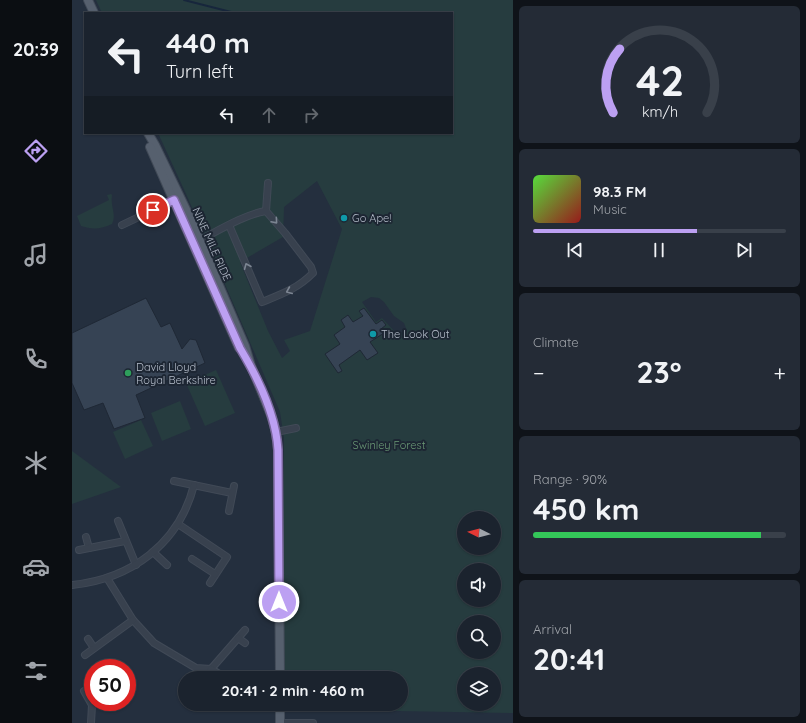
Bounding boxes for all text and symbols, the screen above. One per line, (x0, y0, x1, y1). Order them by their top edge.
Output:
text: 440 m (166, 25, 250, 60)
icon: left (100, 28, 152, 80)
text: 20:39 (13, 38, 59, 61)
text: 42 (635, 54, 684, 106)
text: Turn left (166, 60, 234, 83)
text: km/h (641, 102, 678, 120)
icon: left (216, 104, 238, 126)
icon: ahead (258, 104, 280, 126)
icon: right (300, 104, 322, 126)
icon: directions (22, 137, 50, 165)
text: 98.3 FM (593, 182, 646, 201)
pin (136, 193, 170, 227)
icon: arrive (142, 199, 164, 221)
text: Music (593, 201, 627, 217)
street label: NINE MILE RIDE (189, 205, 235, 283)
place label: Go Ape! (352, 211, 391, 225)
marker: Go Ape! (339, 213, 349, 223)
one-way arrow (270, 216, 277, 224)
icon: previous (564, 239, 586, 261)
icon: pause (648, 239, 670, 261)
icon: next (733, 239, 755, 261)
icon: music (22, 241, 50, 269)
one-way arrow (243, 263, 251, 270)
one-way arrow (286, 286, 293, 294)
place label: The Look Out (381, 327, 450, 341)
marker: The Look Out (368, 329, 378, 339)
text: Climate (533, 334, 579, 350)
icon: phone (22, 345, 50, 373)
text: 23° (637, 353, 682, 391)
text: − (533, 359, 544, 387)
text: + (774, 359, 786, 387)
place label: David Lloyd Royal Berkshire (136, 360, 216, 387)
marker: David Lloyd Royal Berkshire (123, 368, 133, 378)
park label: Swinley Forest (353, 438, 426, 452)
icon: climate (22, 449, 50, 477)
text: Range · 90% (533, 471, 607, 487)
text: 450 km (533, 490, 639, 528)
north arrow (457, 511, 501, 555)
map controls (457, 511, 501, 711)
icon: car (22, 553, 50, 581)
button: sound (457, 563, 501, 607)
position arrow (258, 581, 300, 623)
button: search (457, 615, 501, 659)
text: Arrival (533, 621, 572, 637)
text: 20:41 (533, 640, 605, 678)
icon: filters (22, 657, 50, 685)
speed limit sign: 50 (84, 659, 136, 711)
button: layers (457, 667, 501, 711)
text: 20:41 · 2 min · 460 m (222, 681, 364, 700)

